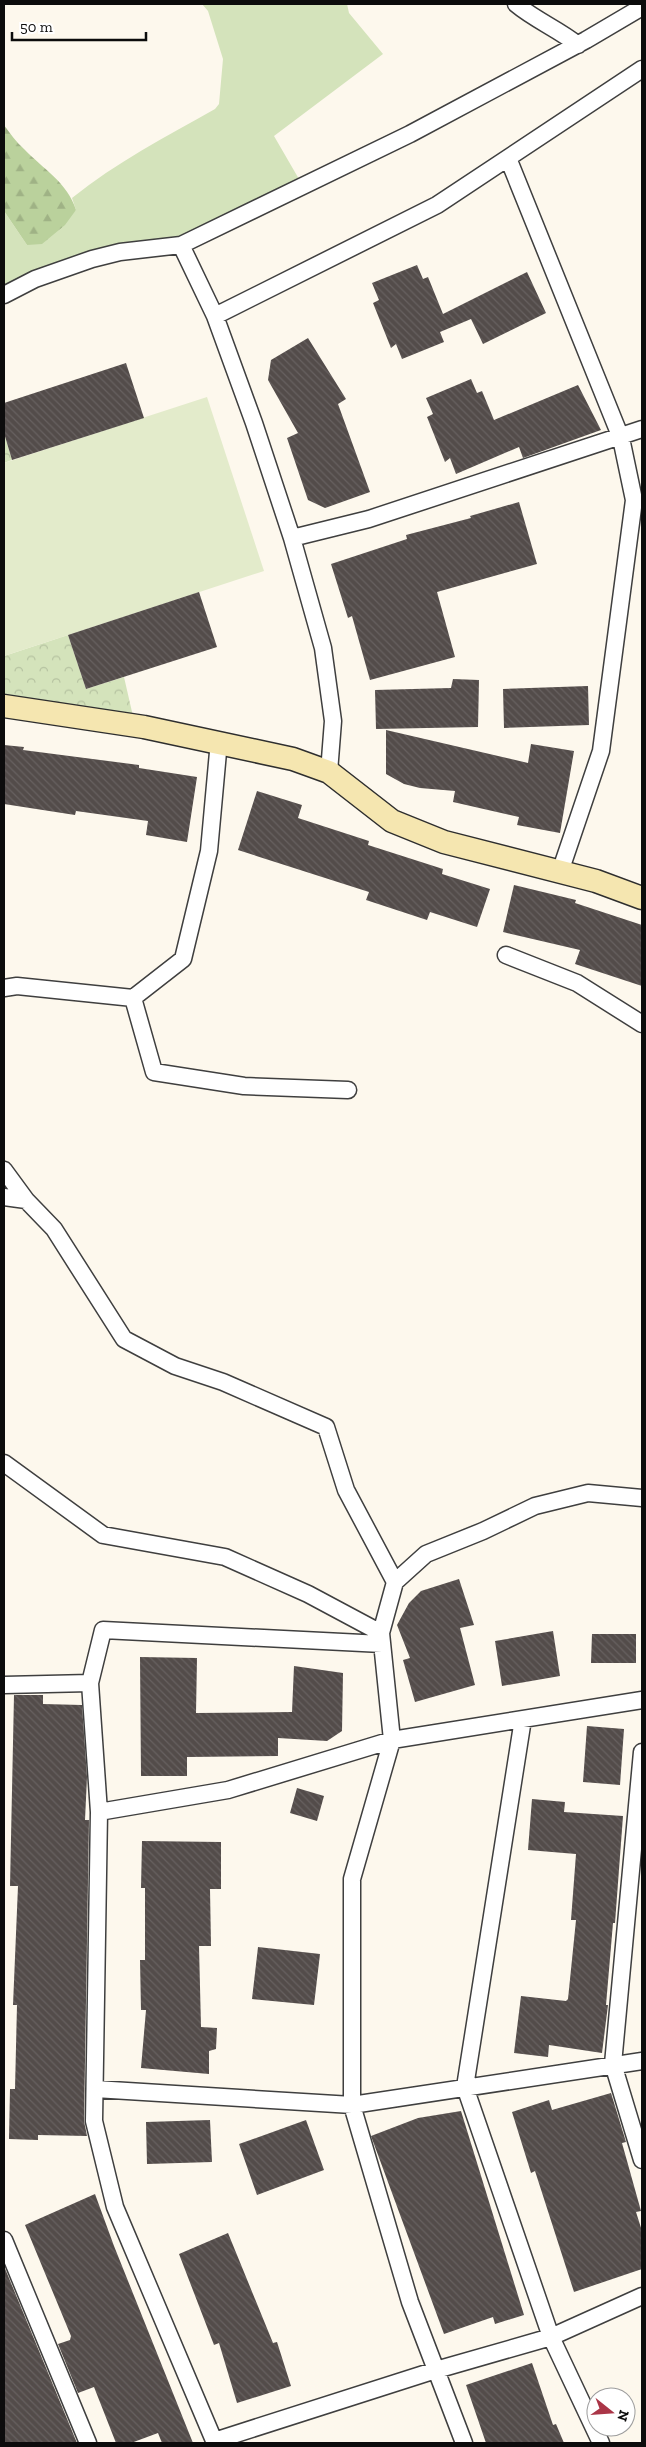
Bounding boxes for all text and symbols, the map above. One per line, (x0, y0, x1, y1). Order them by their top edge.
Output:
scale bar (12, 10, 146, 42)
text: 50 m (20, 18, 53, 36)
north arrow (586, 2387, 636, 2437)
text: N (613, 2408, 633, 2424)

